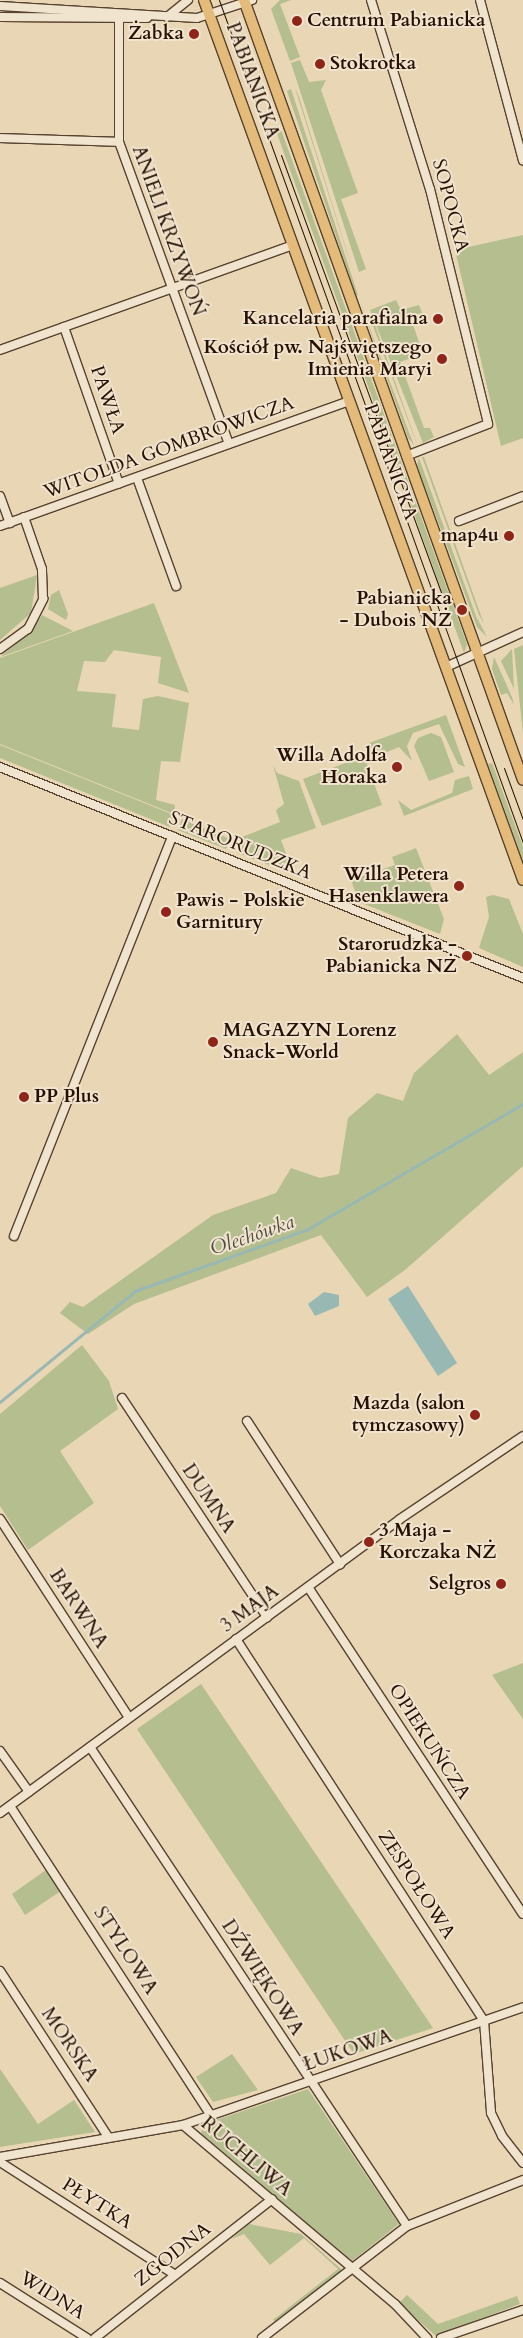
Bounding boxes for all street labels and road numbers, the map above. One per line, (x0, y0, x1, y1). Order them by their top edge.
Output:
street label: PABIANICKA (220, 20, 284, 142)
street label: ANIELI KRZYWOŃ (127, 143, 209, 319)
street label: SOPOCKA (427, 157, 473, 255)
street label: PAWŁA (85, 363, 129, 437)
street label: WITOLDA GOMBROWICZA (41, 392, 297, 504)
street label: PABIANICKA (358, 401, 422, 523)
street label: STARORUDZKA (165, 807, 315, 885)
street label: DUMNA (177, 1460, 239, 1538)
street label: BARWNA (44, 1565, 112, 1653)
street label: 3 MAJA (217, 1580, 283, 1638)
street label: OPIEKUŃCZA (383, 1680, 475, 1804)
street label: ZESPOŁOWA (372, 1826, 460, 1944)
street label: STYLOWA (88, 1903, 162, 1999)
street label: DŹWIĘKOWA (216, 1916, 308, 2040)
street label: MORSKA (36, 2004, 102, 2086)
street label: ŁUKOWA (301, 2025, 395, 2077)
street label: RUCHLIWA (196, 2112, 296, 2202)
street label: PŁYTKA (58, 2174, 136, 2234)
street label: ZGODNA (130, 2218, 216, 2292)
street label: WIDNA (15, 2267, 89, 2325)

